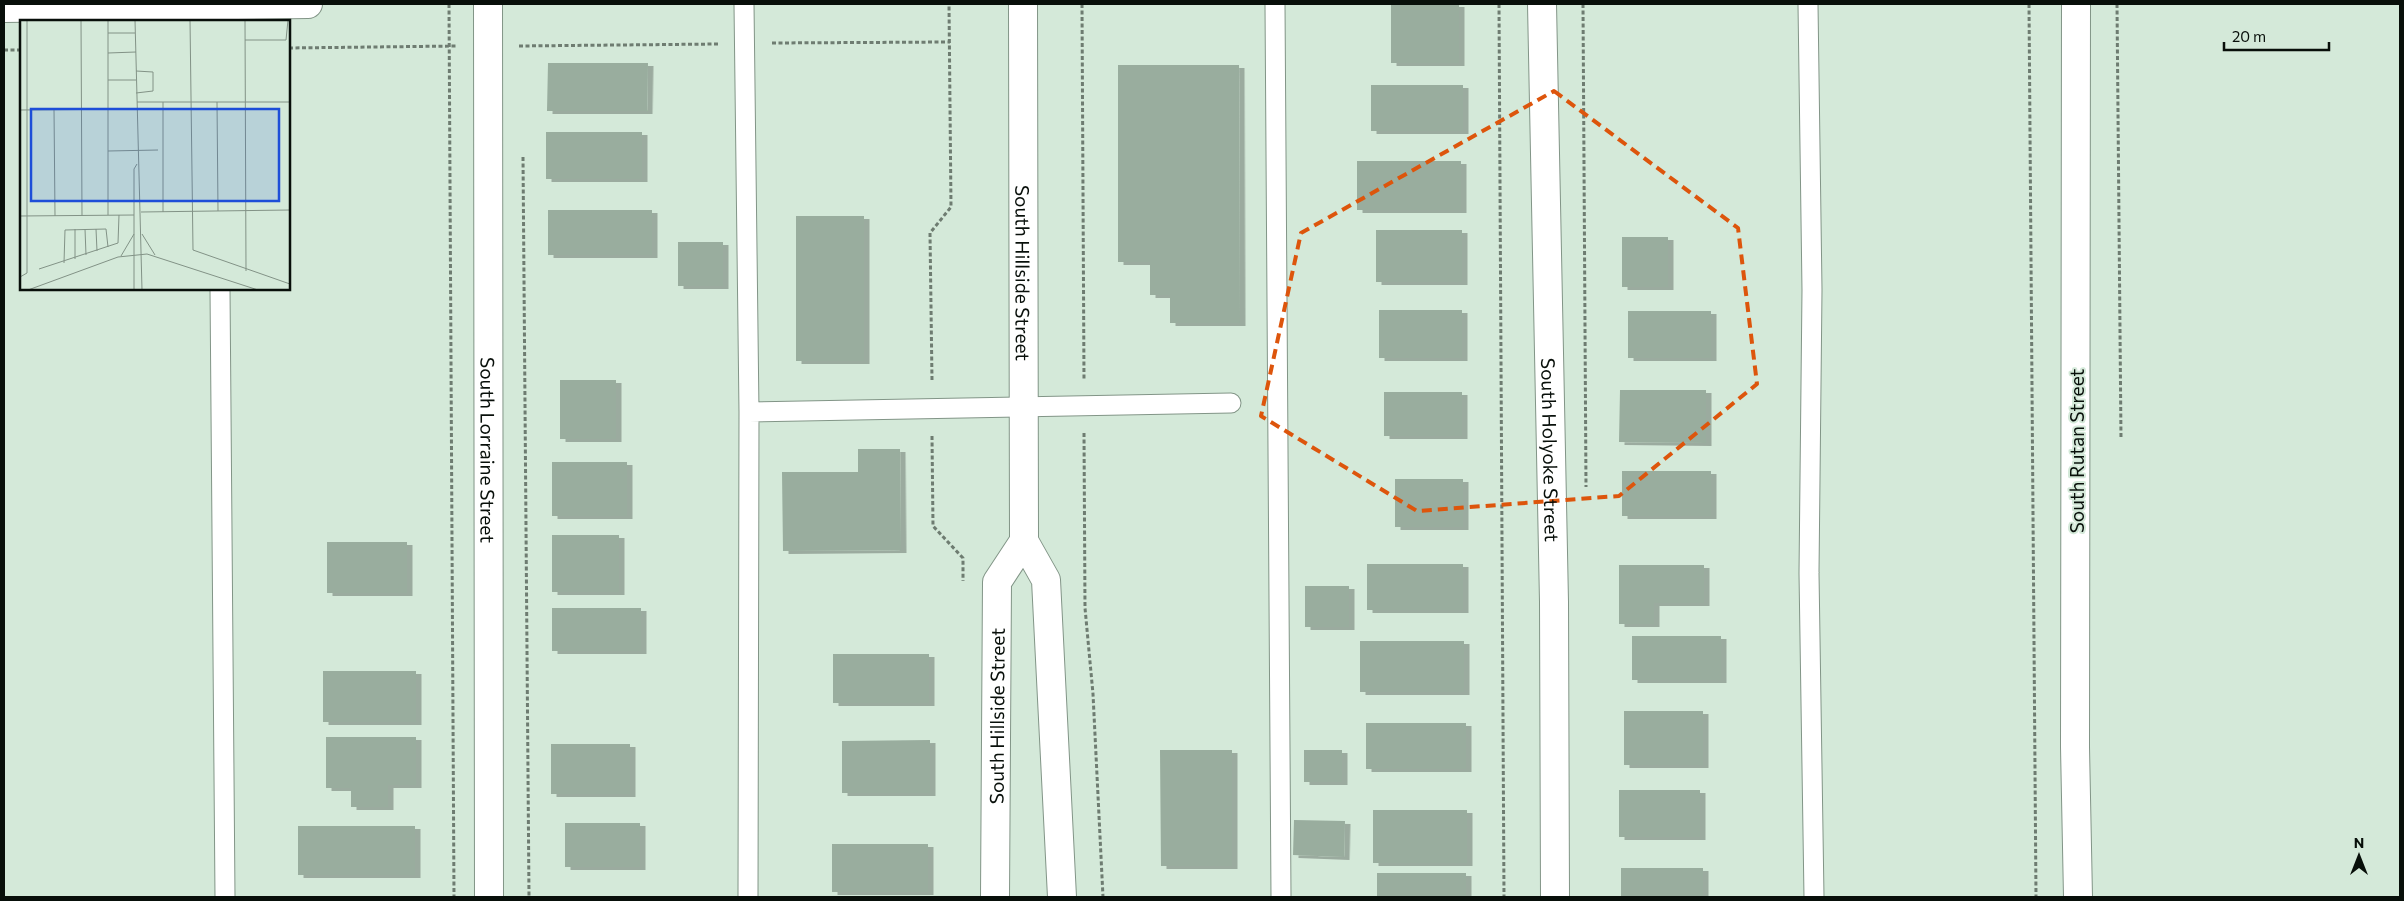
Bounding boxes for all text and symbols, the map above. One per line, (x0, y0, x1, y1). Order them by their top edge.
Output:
inset map (20, 20, 290, 290)
scale bar (2224, 20, 2329, 52)
text: 20 m (2232, 27, 2266, 45)
street label: South Hillside Street (1012, 185, 1035, 361)
street label: South Lorraine Street (477, 357, 500, 543)
street label: South Holyoke Street (1538, 358, 1564, 542)
street label: South Rutan Street (2065, 368, 2088, 533)
street label: South Hillside Street (984, 628, 1008, 804)
north arrow (2334, 831, 2384, 881)
text: N (2354, 834, 2364, 851)

